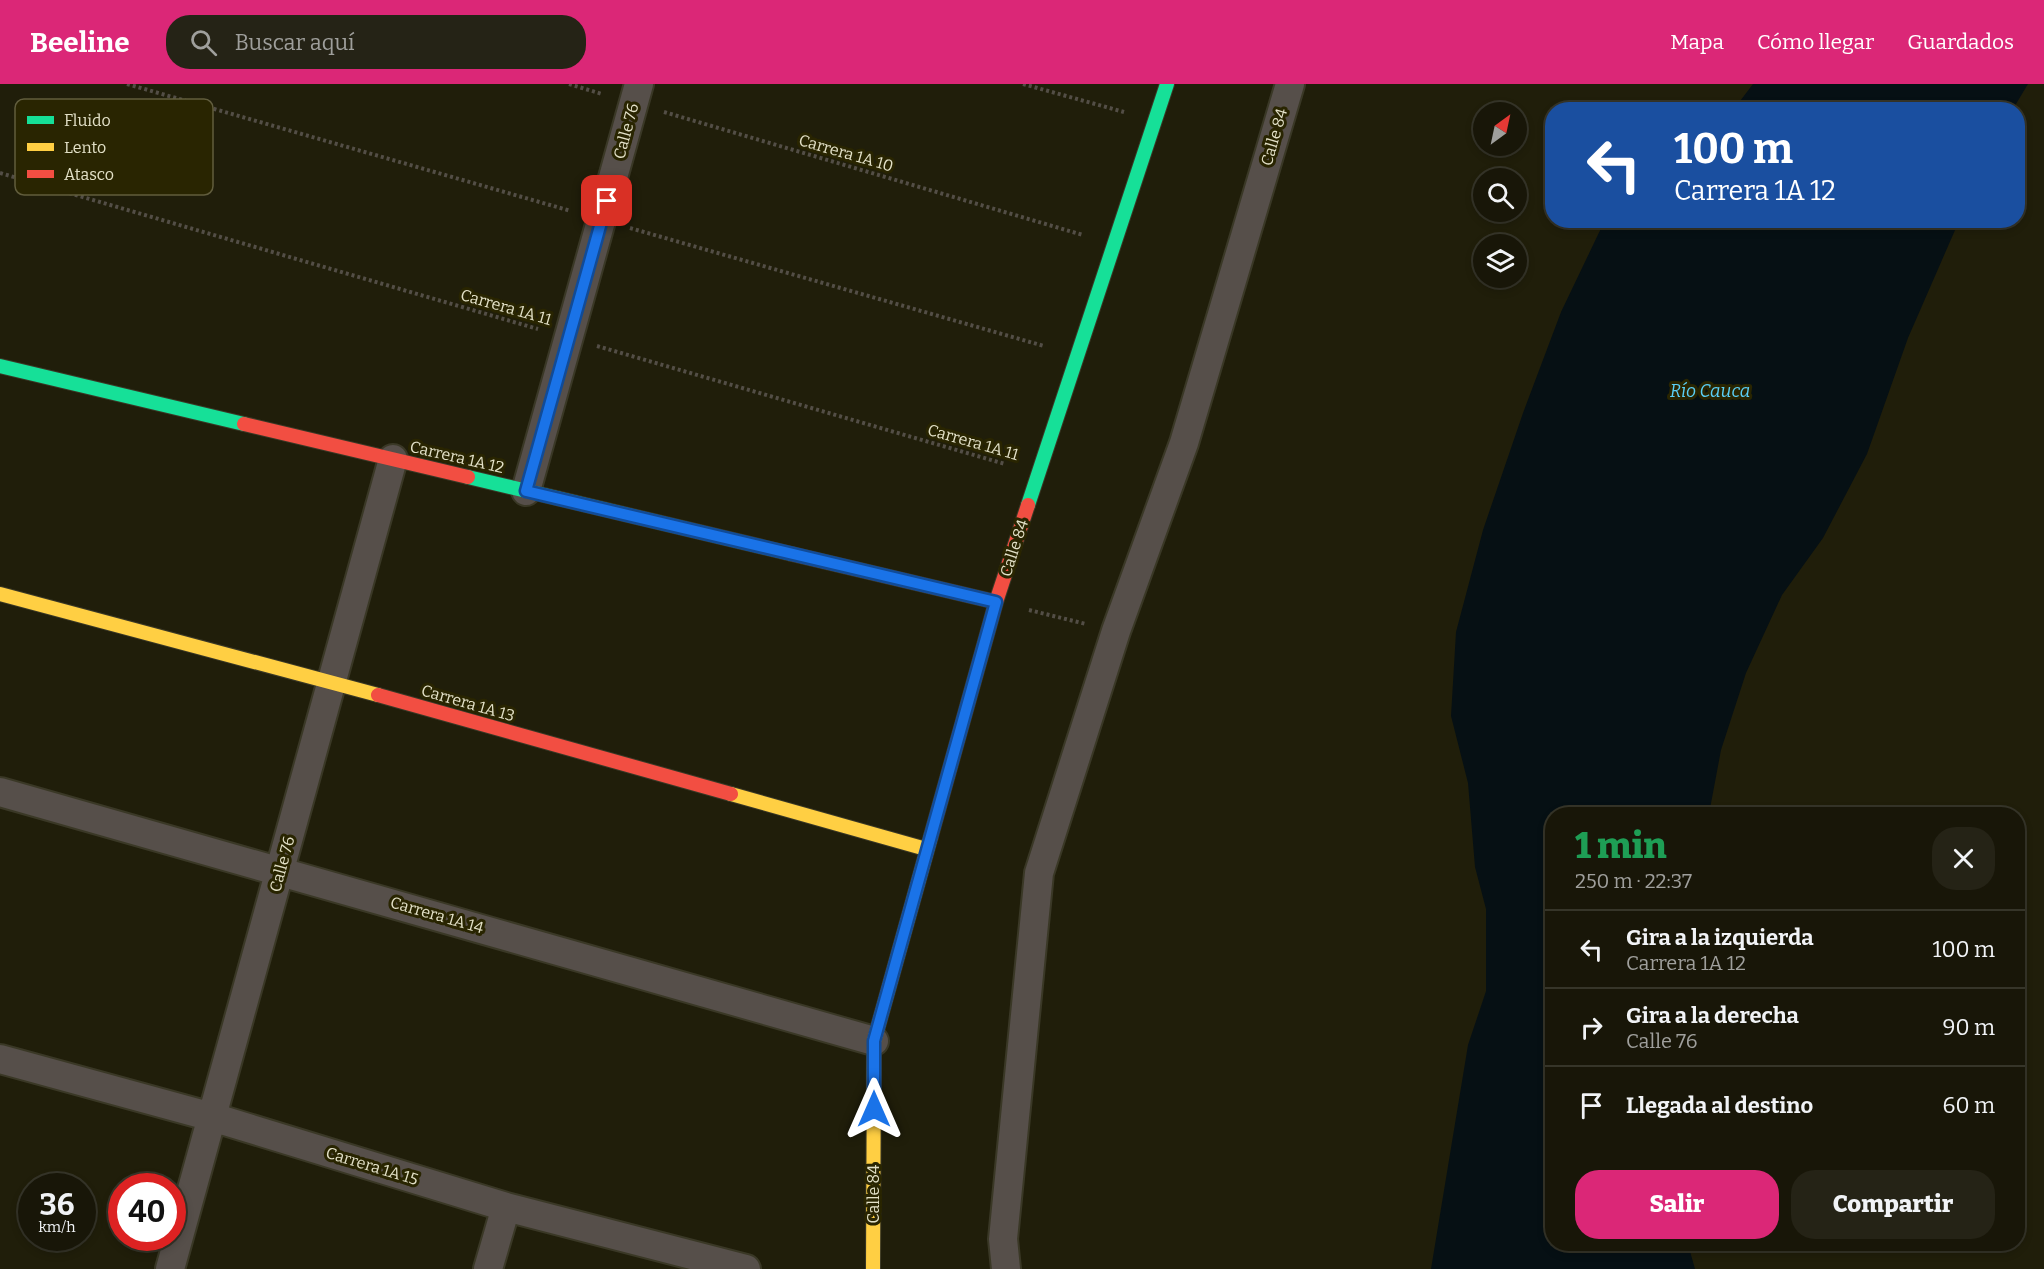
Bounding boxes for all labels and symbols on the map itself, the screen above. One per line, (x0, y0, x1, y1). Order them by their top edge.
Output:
legend (15, 99, 213, 195)
street label: Calle 76 (609, 101, 643, 161)
north arrow (1473, 102, 1527, 156)
street label: Calle 84 (1257, 105, 1291, 168)
text: Fluido (64, 111, 111, 130)
street label: Carrera 1A 10 (797, 130, 895, 176)
text: Lento (64, 138, 106, 157)
text: Atasco (64, 165, 114, 184)
pin (581, 175, 632, 226)
street label: Carrera 1A 11 (458, 285, 554, 329)
water label: Río Cauca (1670, 380, 1750, 402)
street label: Carrera 1A 11 (925, 420, 1021, 464)
street label: Carrera 1A 12 (408, 437, 506, 477)
street label: Calle 84 (996, 516, 1032, 579)
street label: Carrera 1A 13 (419, 681, 517, 725)
street label: Calle 76 (265, 834, 299, 894)
street label: Carrera 1A 14 (388, 893, 487, 938)
position arrow (842, 1077, 906, 1141)
street label: Carrera 1A 15 (323, 1143, 421, 1189)
street label: Calle 84 (864, 1164, 883, 1223)
speed limit sign: 40 (108, 1173, 186, 1251)

